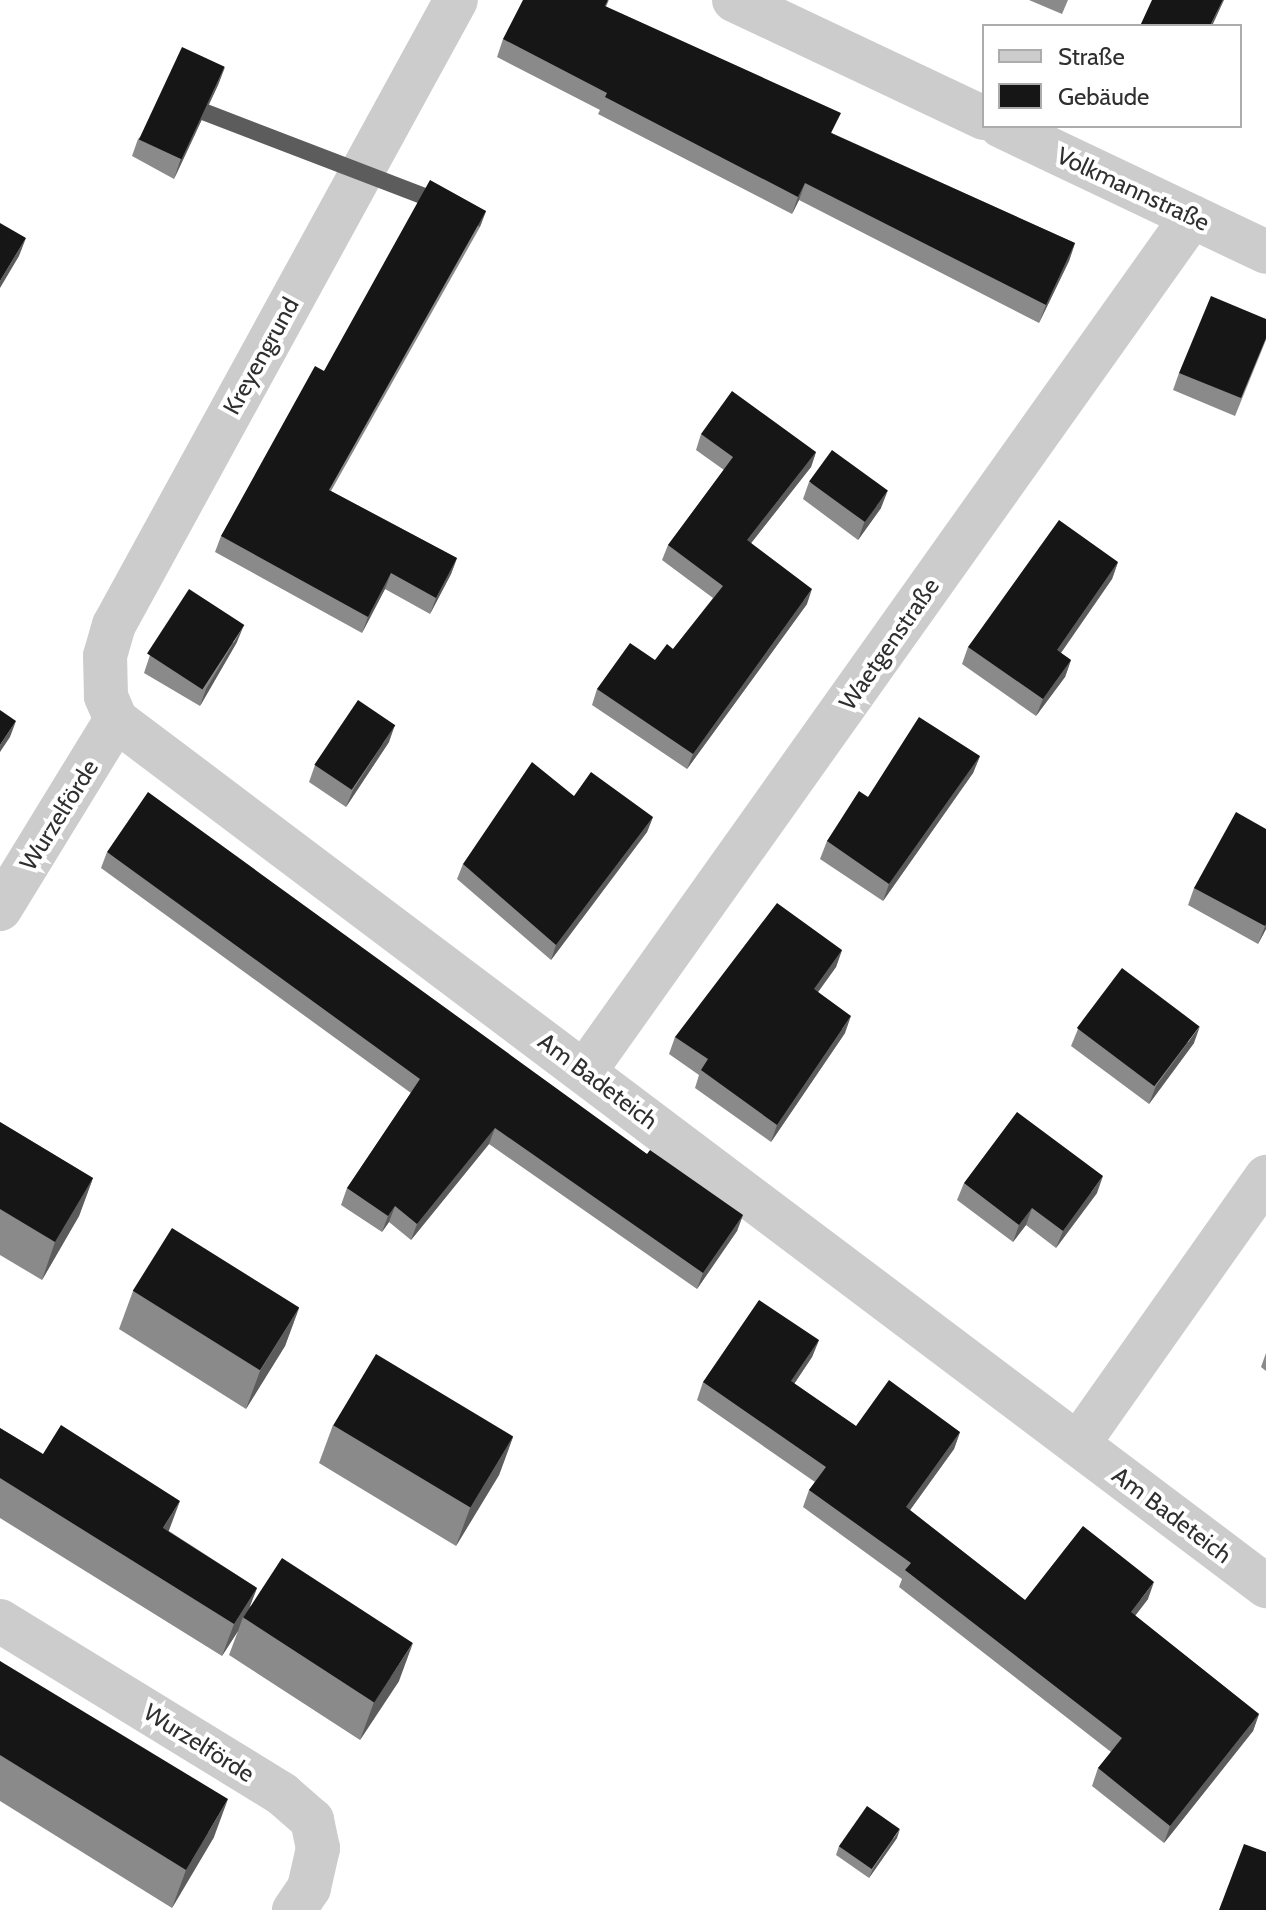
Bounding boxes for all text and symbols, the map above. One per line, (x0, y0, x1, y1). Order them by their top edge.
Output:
legend (982, 24, 1242, 128)
text: Straße (1058, 42, 1125, 71)
text: Gebäude (1058, 82, 1149, 111)
street label: Volkmannstraße (1052, 141, 1214, 237)
street label: Kreyengrund (217, 292, 305, 420)
street label: Waetgenstraße (833, 573, 945, 715)
street label: Wurzelförde (14, 754, 104, 876)
street label: Am Badeteich (533, 1027, 663, 1135)
street label: Am Badeteich (1107, 1461, 1237, 1569)
street label: Wurzelförde (138, 1698, 260, 1788)

